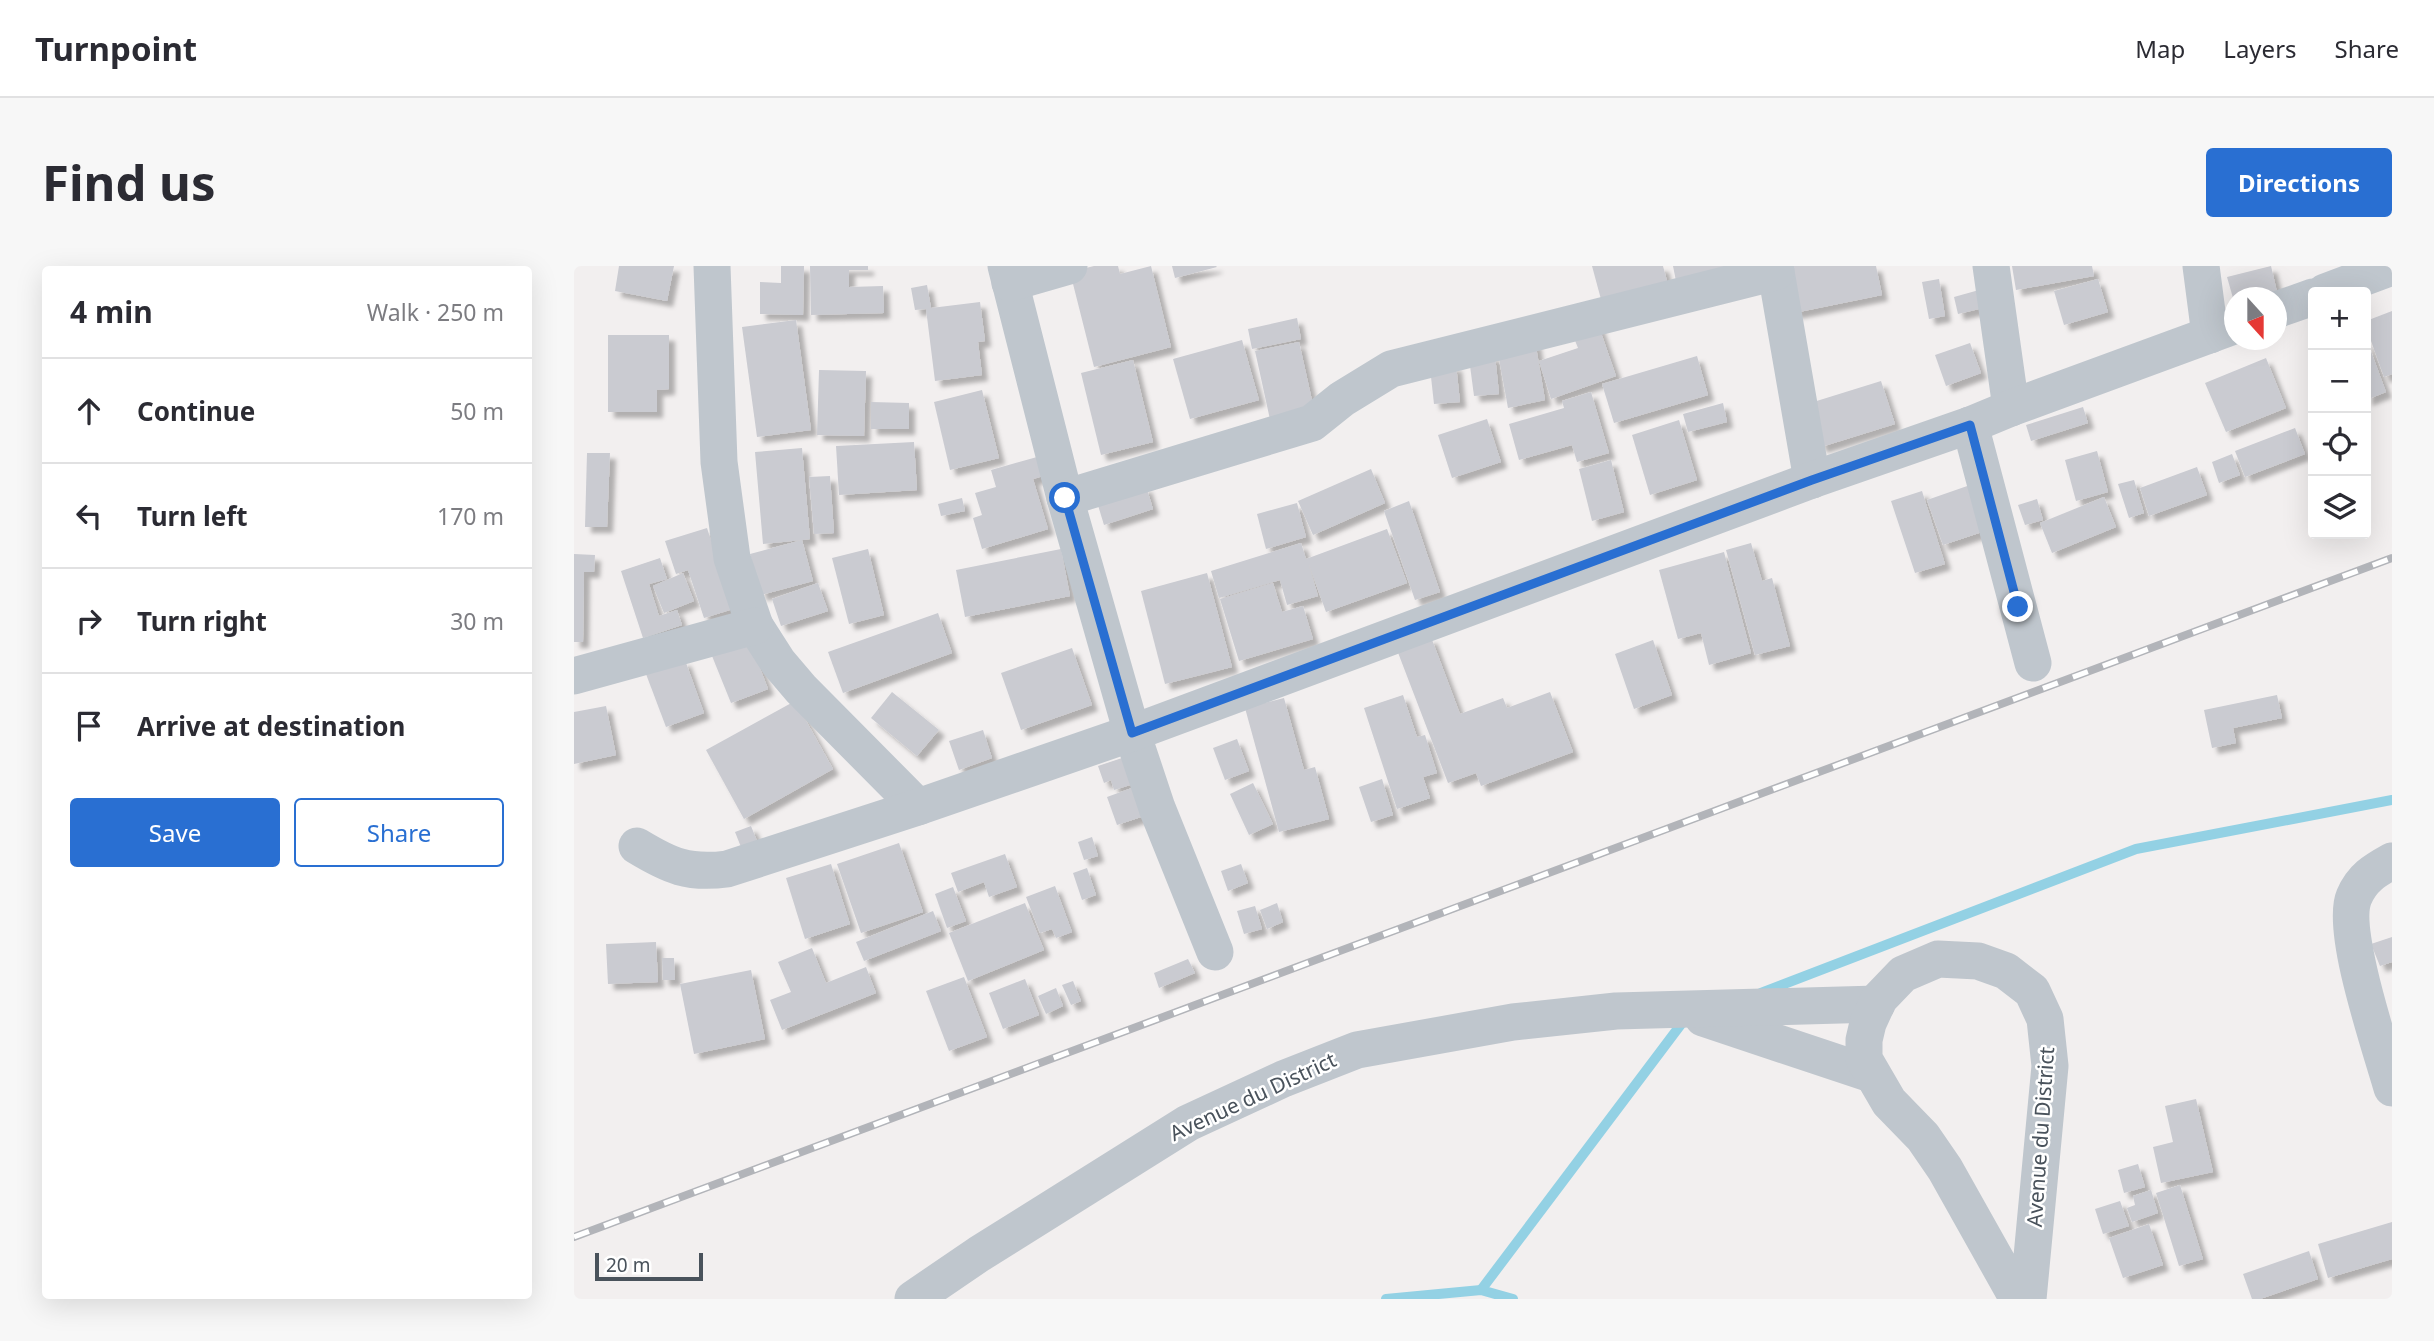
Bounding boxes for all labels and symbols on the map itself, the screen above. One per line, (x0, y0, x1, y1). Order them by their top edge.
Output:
north arrow (2224, 287, 2287, 350)
route start (1049, 482, 1080, 513)
route end (2002, 591, 2033, 622)
street label: Avenue du District (1165, 1045, 1341, 1147)
street label: Avenue du District (2020, 1045, 2060, 1228)
scale bar (595, 1250, 704, 1282)

